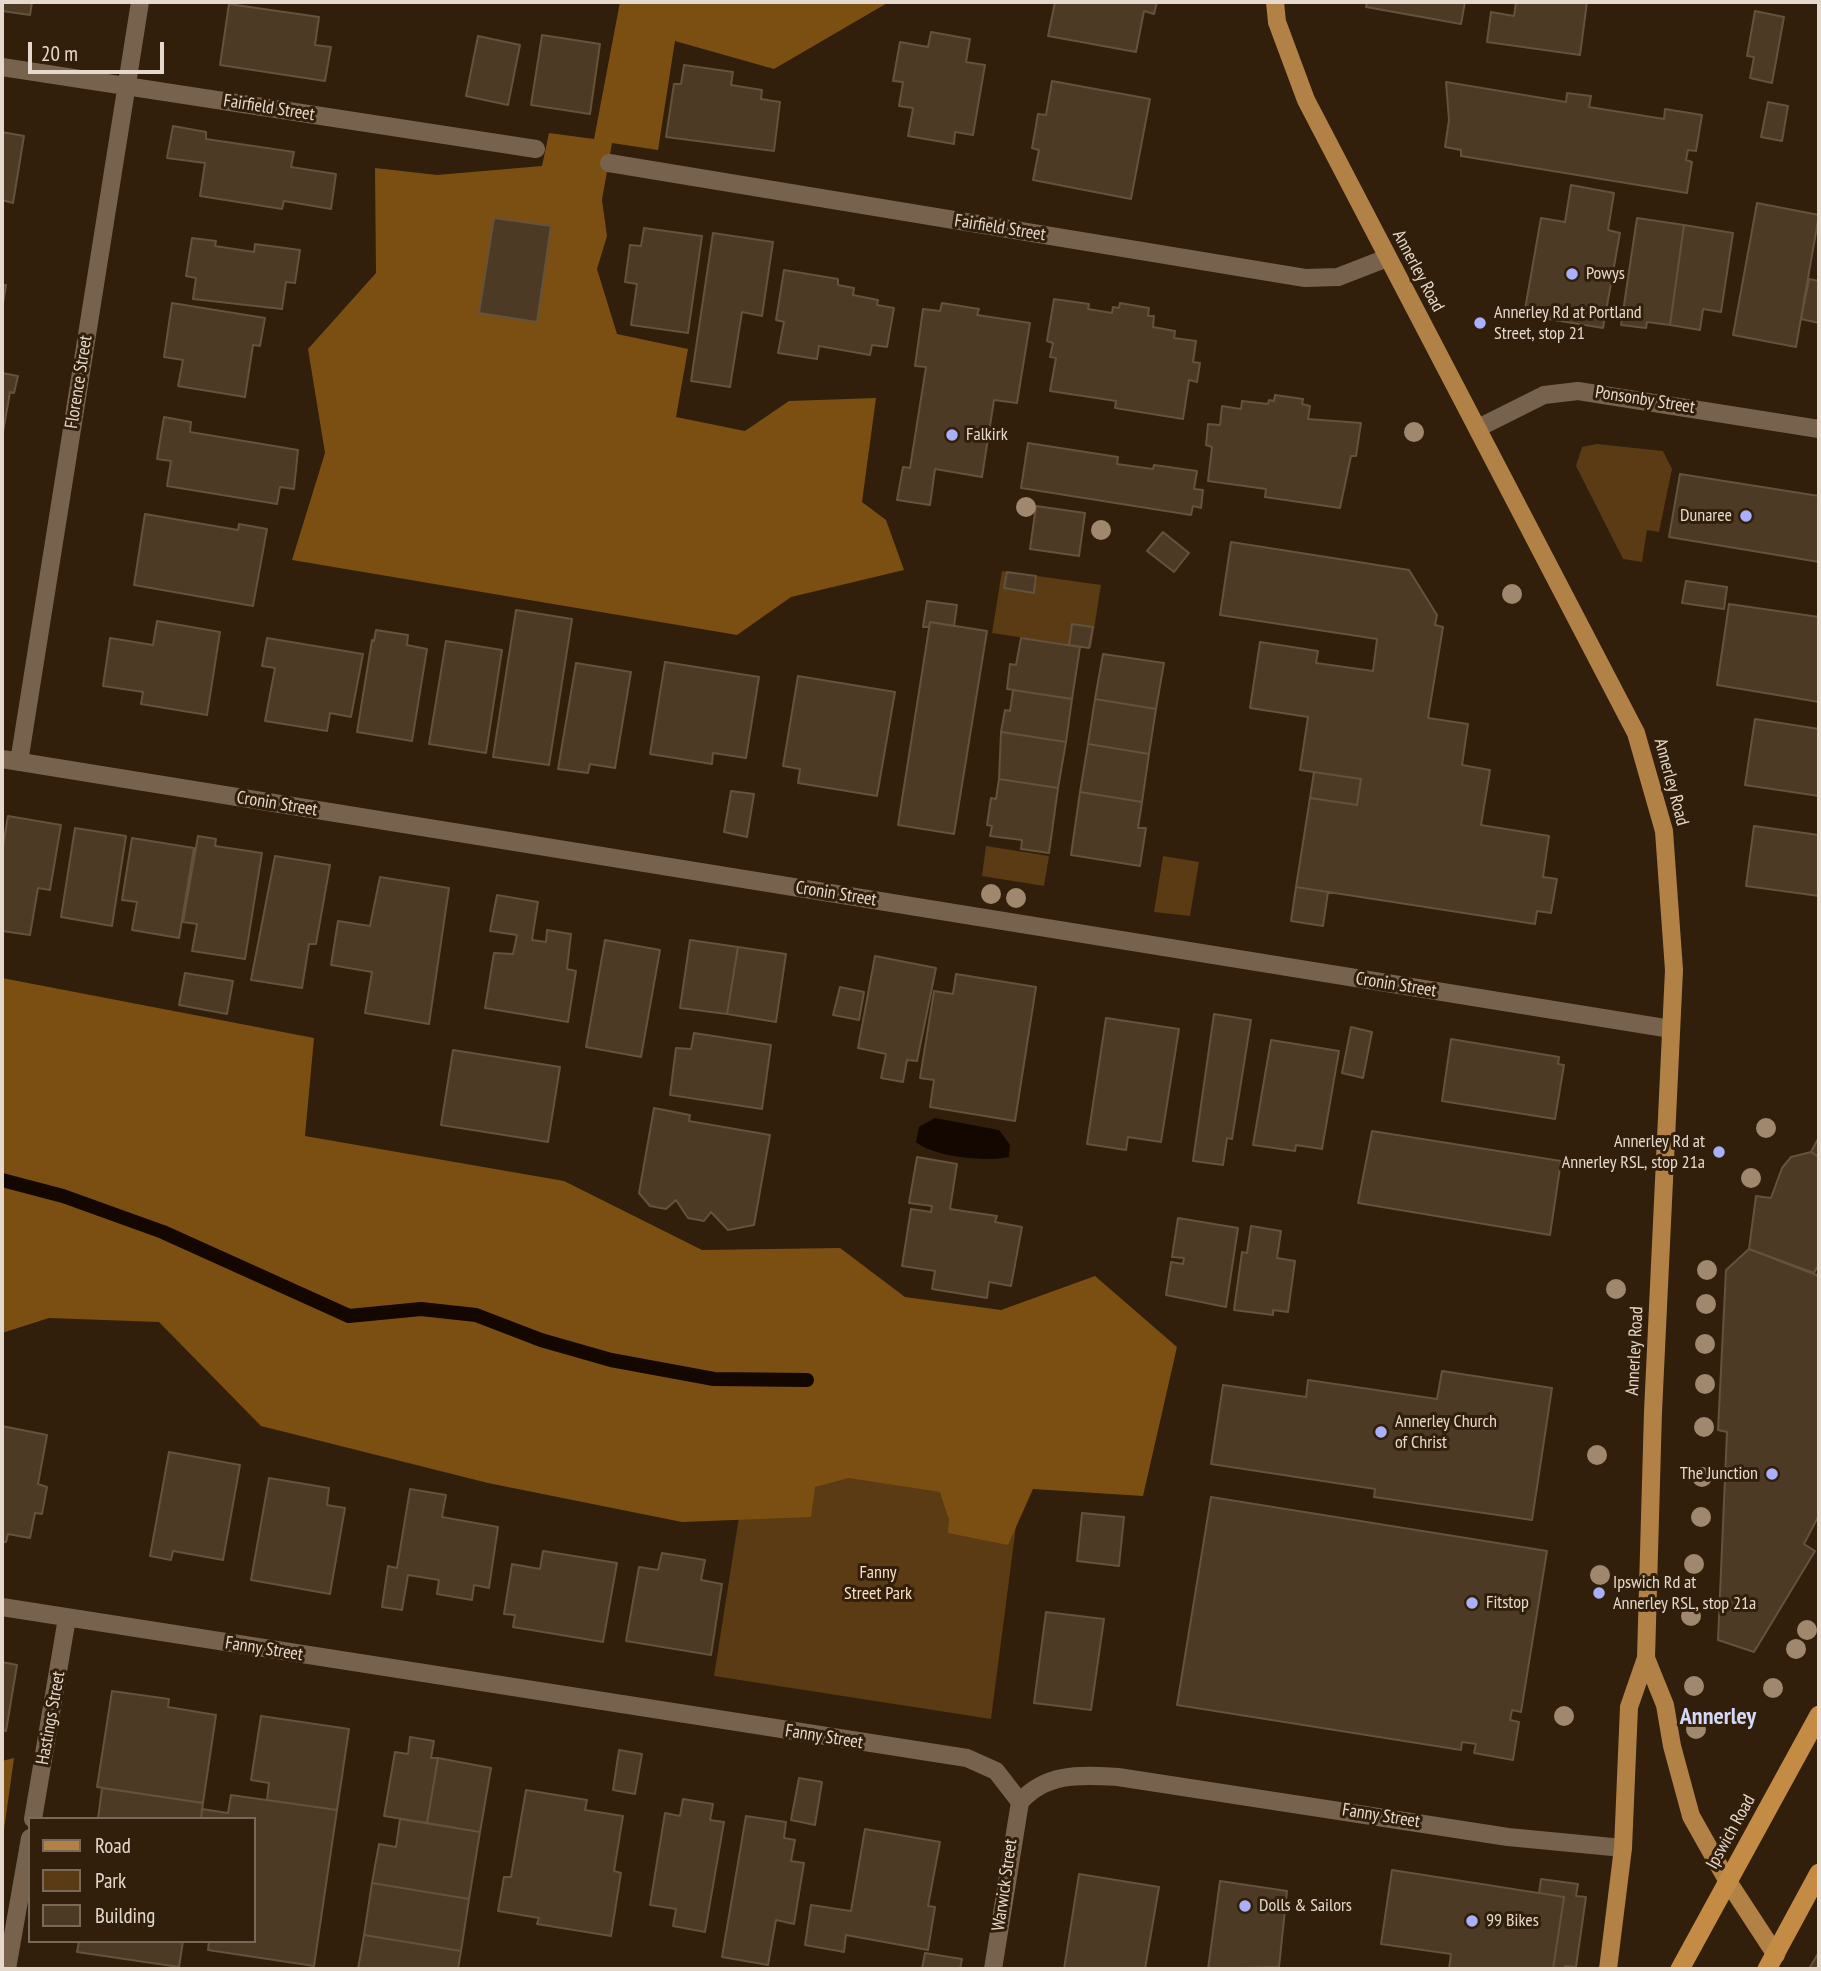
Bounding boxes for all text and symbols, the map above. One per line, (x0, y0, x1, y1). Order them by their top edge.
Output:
scale bar (32, 28, 168, 72)
text: 20 m (41, 40, 78, 67)
street label: Fairfield Street (222, 90, 316, 126)
street label: Fairfield Street (953, 210, 1047, 246)
street label: Annerley Road (1388, 227, 1448, 315)
place label: Powys (1586, 263, 1625, 285)
marker: Powys (1564, 266, 1580, 282)
place label: Annerley Rd at Portland Street, stop 21 (1494, 302, 1642, 344)
marker: Annerley Rd at Portland Street, stop 21 (1472, 315, 1488, 331)
street label: Florence Street (61, 334, 97, 430)
street label: Ponsonby Street (1594, 381, 1696, 419)
place label: Falkirk (966, 424, 1008, 446)
marker: Falkirk (944, 427, 960, 443)
place label: Dunaree (1680, 505, 1732, 527)
marker: Dunaree (1738, 508, 1754, 524)
street label: Annerley Road (1649, 736, 1693, 828)
street label: Cronin Street (235, 787, 319, 821)
street label: Cronin Street (794, 877, 878, 911)
street label: Cronin Street (1354, 968, 1438, 1002)
place label: Annerley Rd at Annerley RSL, stop 21a (1562, 1131, 1705, 1174)
marker: Annerley Rd at Annerley RSL, stop 21a (1711, 1144, 1727, 1160)
street label: Annerley Road (1622, 1306, 1648, 1396)
place label: Annerley Church of Christ (1395, 1411, 1497, 1454)
marker: Annerley Church of Christ (1373, 1424, 1389, 1440)
place label: The Junction (1680, 1463, 1758, 1485)
marker: The Junction (1764, 1466, 1780, 1482)
park label: Fanny Street Park (844, 1562, 912, 1604)
place label: Ipswich Rd at Annerley RSL, stop 21a (1613, 1572, 1756, 1614)
marker: Ipswich Rd at Annerley RSL, stop 21a (1591, 1585, 1607, 1601)
place label: Fitstop (1486, 1592, 1529, 1614)
marker: Fitstop (1464, 1595, 1480, 1611)
street label: Fanny Street (224, 1632, 304, 1666)
street label: Hastings Street (32, 1670, 70, 1766)
district label: Annerley (1680, 1703, 1756, 1731)
street label: Fanny Street (784, 1720, 864, 1754)
street label: Ipswich Road (1702, 1791, 1760, 1873)
street label: Fanny Street (1341, 1799, 1421, 1833)
legend (28, 1817, 256, 1943)
text: Road (95, 1832, 131, 1859)
street label: Warwick Street (988, 1838, 1022, 1932)
text: Park (95, 1867, 126, 1894)
place label: Dolls & Sailors (1259, 1895, 1352, 1917)
marker: Dolls & Sailors (1237, 1898, 1253, 1914)
text: Building (95, 1902, 155, 1929)
place label: 99 Bikes (1486, 1910, 1539, 1932)
marker: 99 Bikes (1464, 1913, 1480, 1929)

